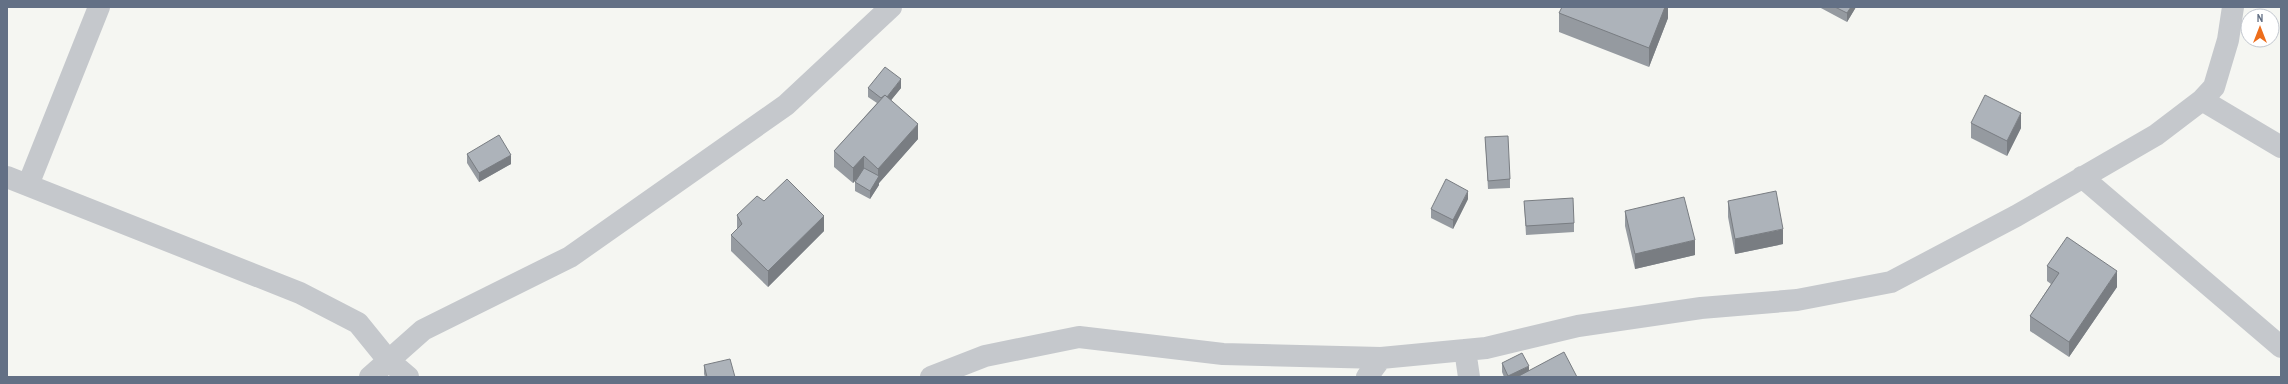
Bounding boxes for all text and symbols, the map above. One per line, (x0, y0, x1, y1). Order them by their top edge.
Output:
north arrow (2240, 8, 2280, 48)
text: N (2257, 11, 2263, 25)

